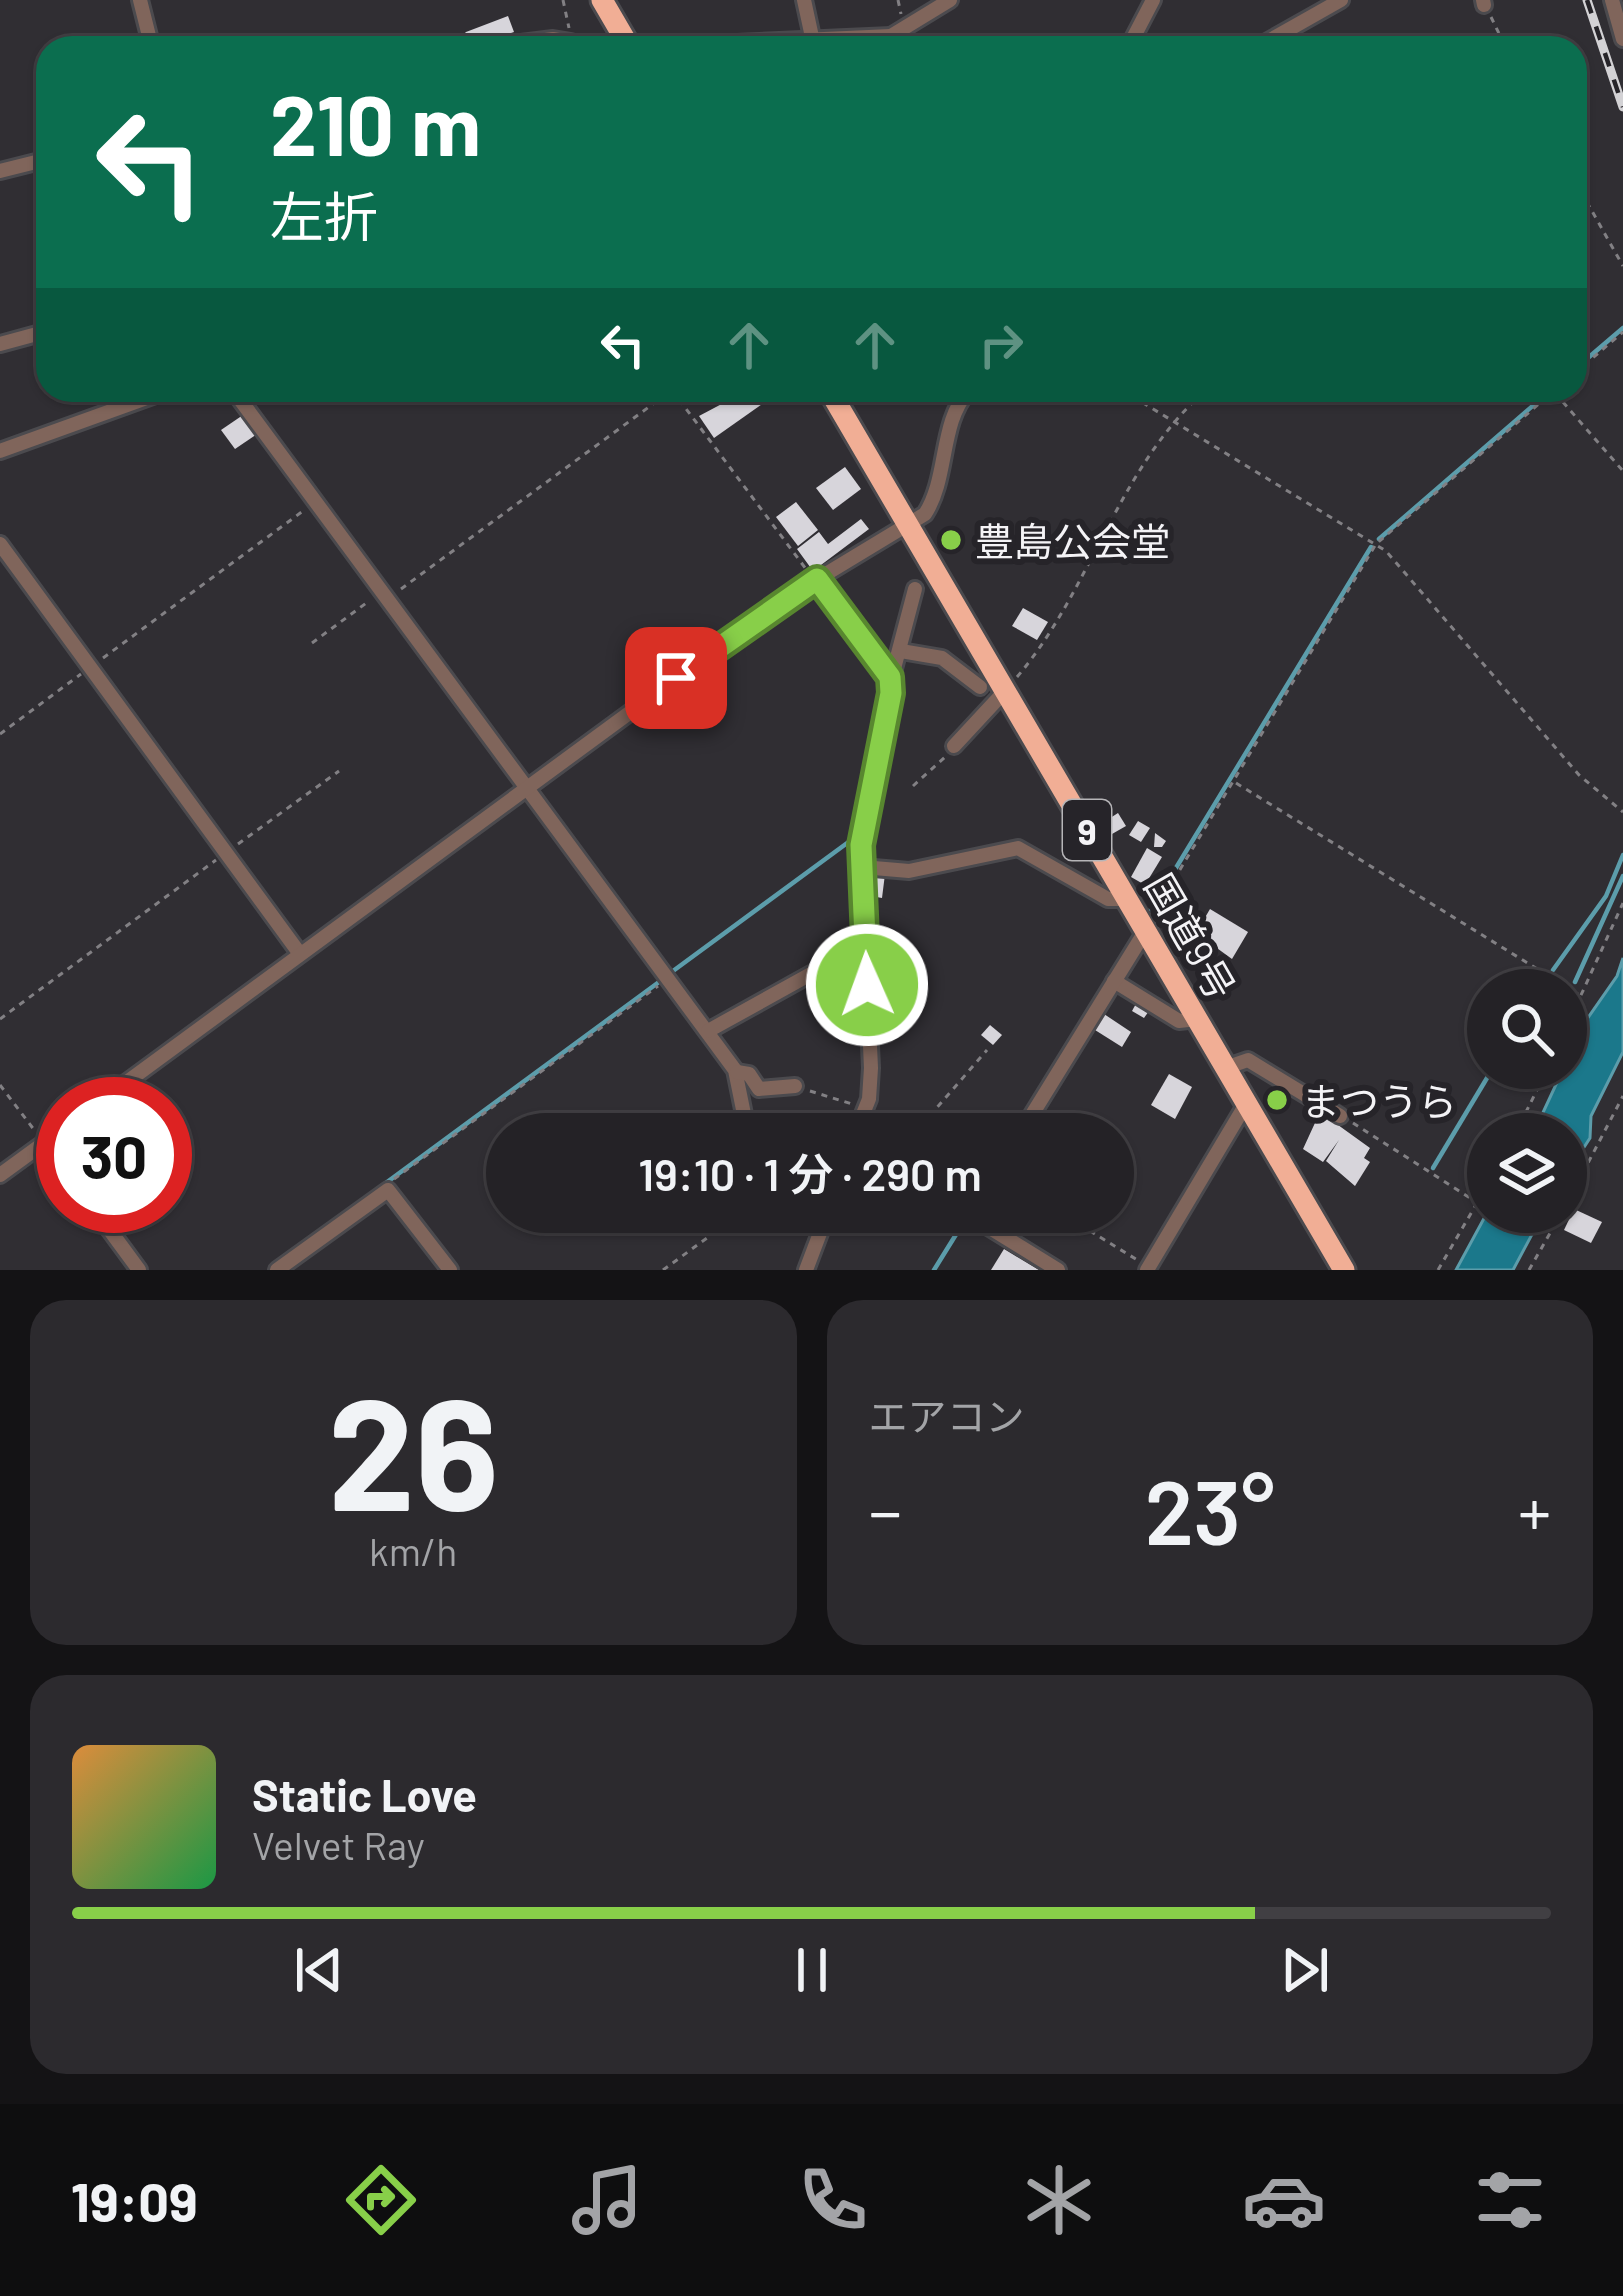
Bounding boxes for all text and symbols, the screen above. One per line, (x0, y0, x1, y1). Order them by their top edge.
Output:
text: 210 m (270, 72, 481, 173)
icon: left (72, 84, 228, 240)
text: 左折 (270, 183, 378, 248)
icon: left (590, 312, 656, 378)
icon: ahead (716, 312, 782, 378)
icon: ahead (842, 312, 908, 378)
icon: right (968, 312, 1034, 378)
place label: 豊島公会堂 (975, 517, 1170, 564)
marker: 豊島公会堂 (938, 527, 964, 553)
pin (625, 627, 727, 729)
icon: arrive (643, 645, 709, 711)
road number: 9 (1063, 800, 1111, 860)
street label: 国道9号 (1136, 865, 1246, 1007)
position arrow (804, 922, 930, 1048)
map controls (1467, 969, 1587, 1233)
button: search (1467, 969, 1587, 1089)
speed limit sign: 30 (36, 1077, 192, 1233)
place label: まつうら (1301, 1077, 1457, 1124)
marker: まつうら (1264, 1087, 1290, 1113)
button: layers (1467, 1113, 1587, 1233)
text: 19:10 · 1 分 · 290 m (638, 1146, 982, 1200)
text: 26 (328, 1355, 499, 1542)
text: エアコン (869, 1392, 1025, 1439)
text: 23° (1145, 1455, 1275, 1563)
text: − (869, 1470, 902, 1549)
text: + (1518, 1470, 1551, 1549)
text: km/h (369, 1527, 457, 1574)
text: Static Love (252, 1767, 477, 1821)
text: Velvet Ray (252, 1821, 425, 1868)
icon: previous (286, 1937, 352, 2003)
icon: pause (779, 1937, 845, 2003)
icon: next (1272, 1937, 1338, 2003)
icon: directions (339, 2158, 423, 2242)
icon: music (565, 2158, 649, 2242)
icon: phone (791, 2158, 875, 2242)
icon: climate (1017, 2158, 1101, 2242)
icon: car (1242, 2158, 1326, 2242)
icon: filters (1468, 2158, 1552, 2242)
text: 19:09 (71, 2168, 198, 2233)

